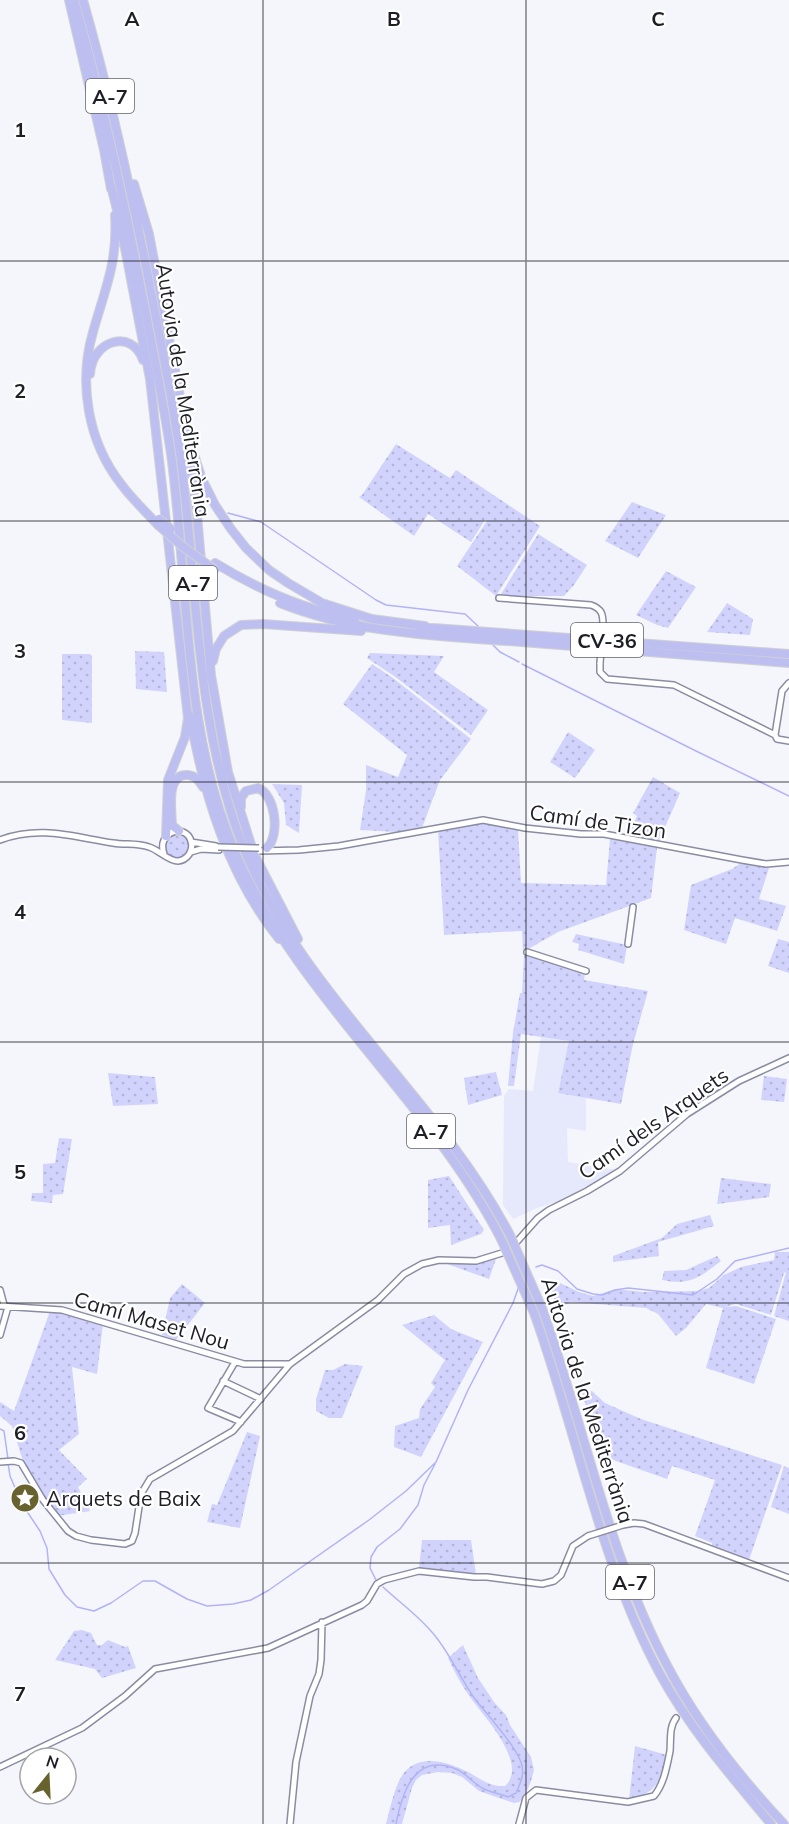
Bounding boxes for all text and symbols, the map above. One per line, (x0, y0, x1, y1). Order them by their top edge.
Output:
text: A (125, 6, 140, 31)
text: B (387, 6, 401, 31)
text: C (651, 6, 665, 31)
road number: A-7 (86, 79, 134, 113)
text: 1 (14, 117, 26, 142)
street label: Autovia de la Mediterrània (151, 261, 217, 519)
text: 2 (14, 378, 26, 403)
road number: A-7 (169, 566, 217, 600)
road number: CV-36 (571, 623, 643, 657)
text: 3 (14, 638, 26, 663)
street label: Camí de Tizon (528, 799, 668, 843)
text: 4 (14, 899, 26, 924)
street label: Camí dels Arquets (573, 1062, 733, 1184)
road number: A-7 (407, 1114, 455, 1148)
text: 5 (14, 1159, 26, 1184)
street label: Autovia de la Mediterrània (536, 1274, 640, 1526)
street label: Camí Maset Nou (71, 1285, 233, 1355)
text: 6 (14, 1420, 26, 1445)
place icon: Arquets de Baix (9, 1482, 41, 1514)
place label: Arquets de Baix (46, 1485, 201, 1511)
road number: A-7 (606, 1565, 654, 1599)
text: 7 (14, 1681, 26, 1706)
north arrow (18, 1746, 78, 1806)
text: N (44, 1750, 61, 1773)

